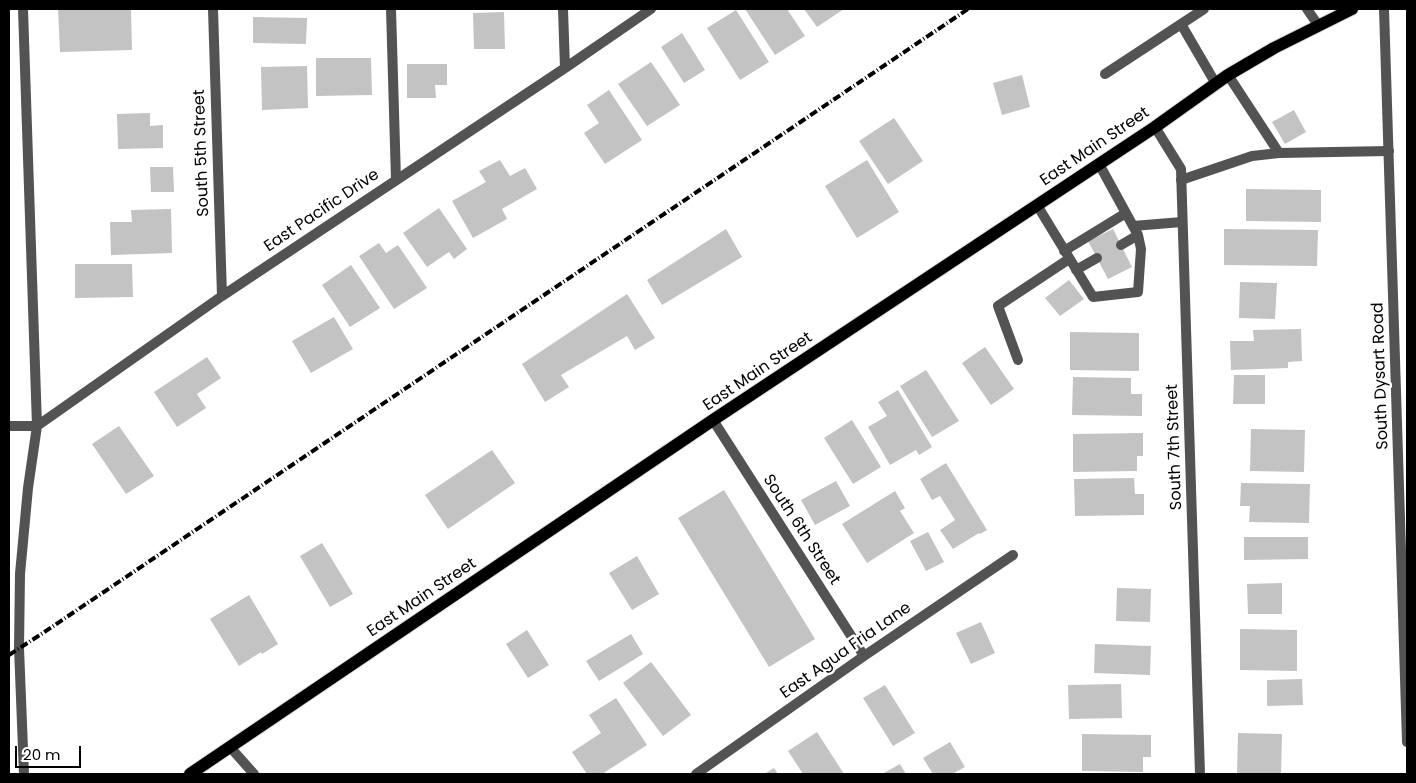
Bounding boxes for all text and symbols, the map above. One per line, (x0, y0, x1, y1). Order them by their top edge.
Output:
street label: South 5th Street (190, 89, 214, 217)
street label: East Main Street (1037, 103, 1153, 191)
street label: East Pacific Drive (261, 165, 383, 257)
street label: South Dysart Road (1369, 302, 1393, 450)
street label: East Main Street (700, 328, 816, 416)
street label: South 7th Street (1163, 384, 1187, 510)
street label: South 6th Street (758, 471, 844, 589)
street label: East Main Street (364, 554, 480, 642)
street label: East Agua Fria Lane (777, 599, 915, 703)
scale bar (18, 736, 84, 768)
text: 20 m (23, 744, 61, 765)

